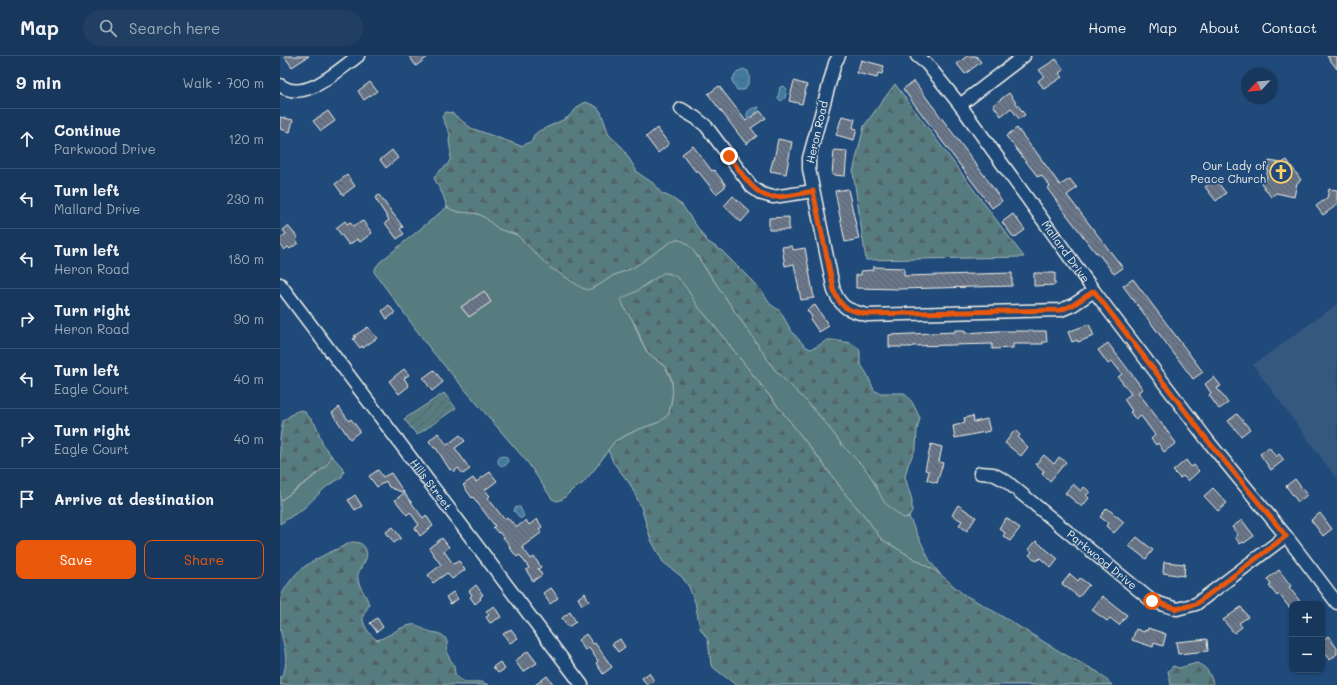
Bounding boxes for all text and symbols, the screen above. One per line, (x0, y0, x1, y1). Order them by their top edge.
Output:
search box (83, 10, 363, 46)
text: Map (20, 15, 59, 40)
icon: search (97, 17, 119, 39)
text: Search here (129, 18, 220, 38)
text: Home (1088, 18, 1126, 37)
text: Map (1148, 18, 1177, 37)
text: About (1199, 18, 1240, 37)
text: Contact (1262, 18, 1317, 37)
north arrow (1241, 68, 1277, 104)
text: 9 min (16, 71, 61, 93)
text: Walk · 700 m (183, 74, 264, 91)
street label: Heron Road (802, 99, 831, 165)
text: Continue (54, 120, 121, 140)
icon: ahead (16, 128, 38, 150)
text: 120 m (228, 130, 264, 147)
text: Parkwood Drive (54, 140, 156, 157)
route end (720, 147, 738, 165)
place label: Our Lady of Peace Church (1191, 158, 1267, 186)
church icon: Our Lady of Peace Church (1268, 159, 1294, 185)
text: Turn left (54, 180, 119, 200)
icon: left (16, 188, 38, 210)
text: 230 m (227, 190, 264, 207)
text: Mallard Drive (54, 200, 140, 217)
street label: Mallard Drive (1038, 217, 1094, 285)
text: Turn left (54, 240, 119, 260)
icon: left (16, 248, 38, 270)
text: 180 m (228, 250, 264, 267)
text: Heron Road (54, 260, 129, 277)
text: Turn right (54, 300, 131, 320)
icon: right (16, 308, 38, 330)
text: 90 m (234, 310, 264, 327)
text: Heron Road (54, 320, 129, 337)
text: Turn left (54, 360, 119, 380)
icon: left (16, 368, 38, 390)
text: 40 m (234, 370, 264, 387)
text: Eagle Court (54, 380, 129, 397)
text: Turn right (54, 420, 131, 440)
icon: right (16, 428, 38, 450)
text: 40 m (234, 430, 264, 447)
text: Eagle Court (54, 440, 129, 457)
street label: Hills Street (407, 455, 456, 513)
icon: arrive (16, 488, 38, 510)
text: Arrive at destination (54, 489, 214, 509)
street label: Parkwood Drive (1064, 526, 1140, 593)
button: Save (16, 540, 136, 579)
button: Share (144, 540, 264, 579)
route start (1143, 592, 1161, 610)
map controls (1289, 601, 1325, 673)
button: + (1289, 601, 1325, 637)
button: − (1289, 637, 1325, 673)

